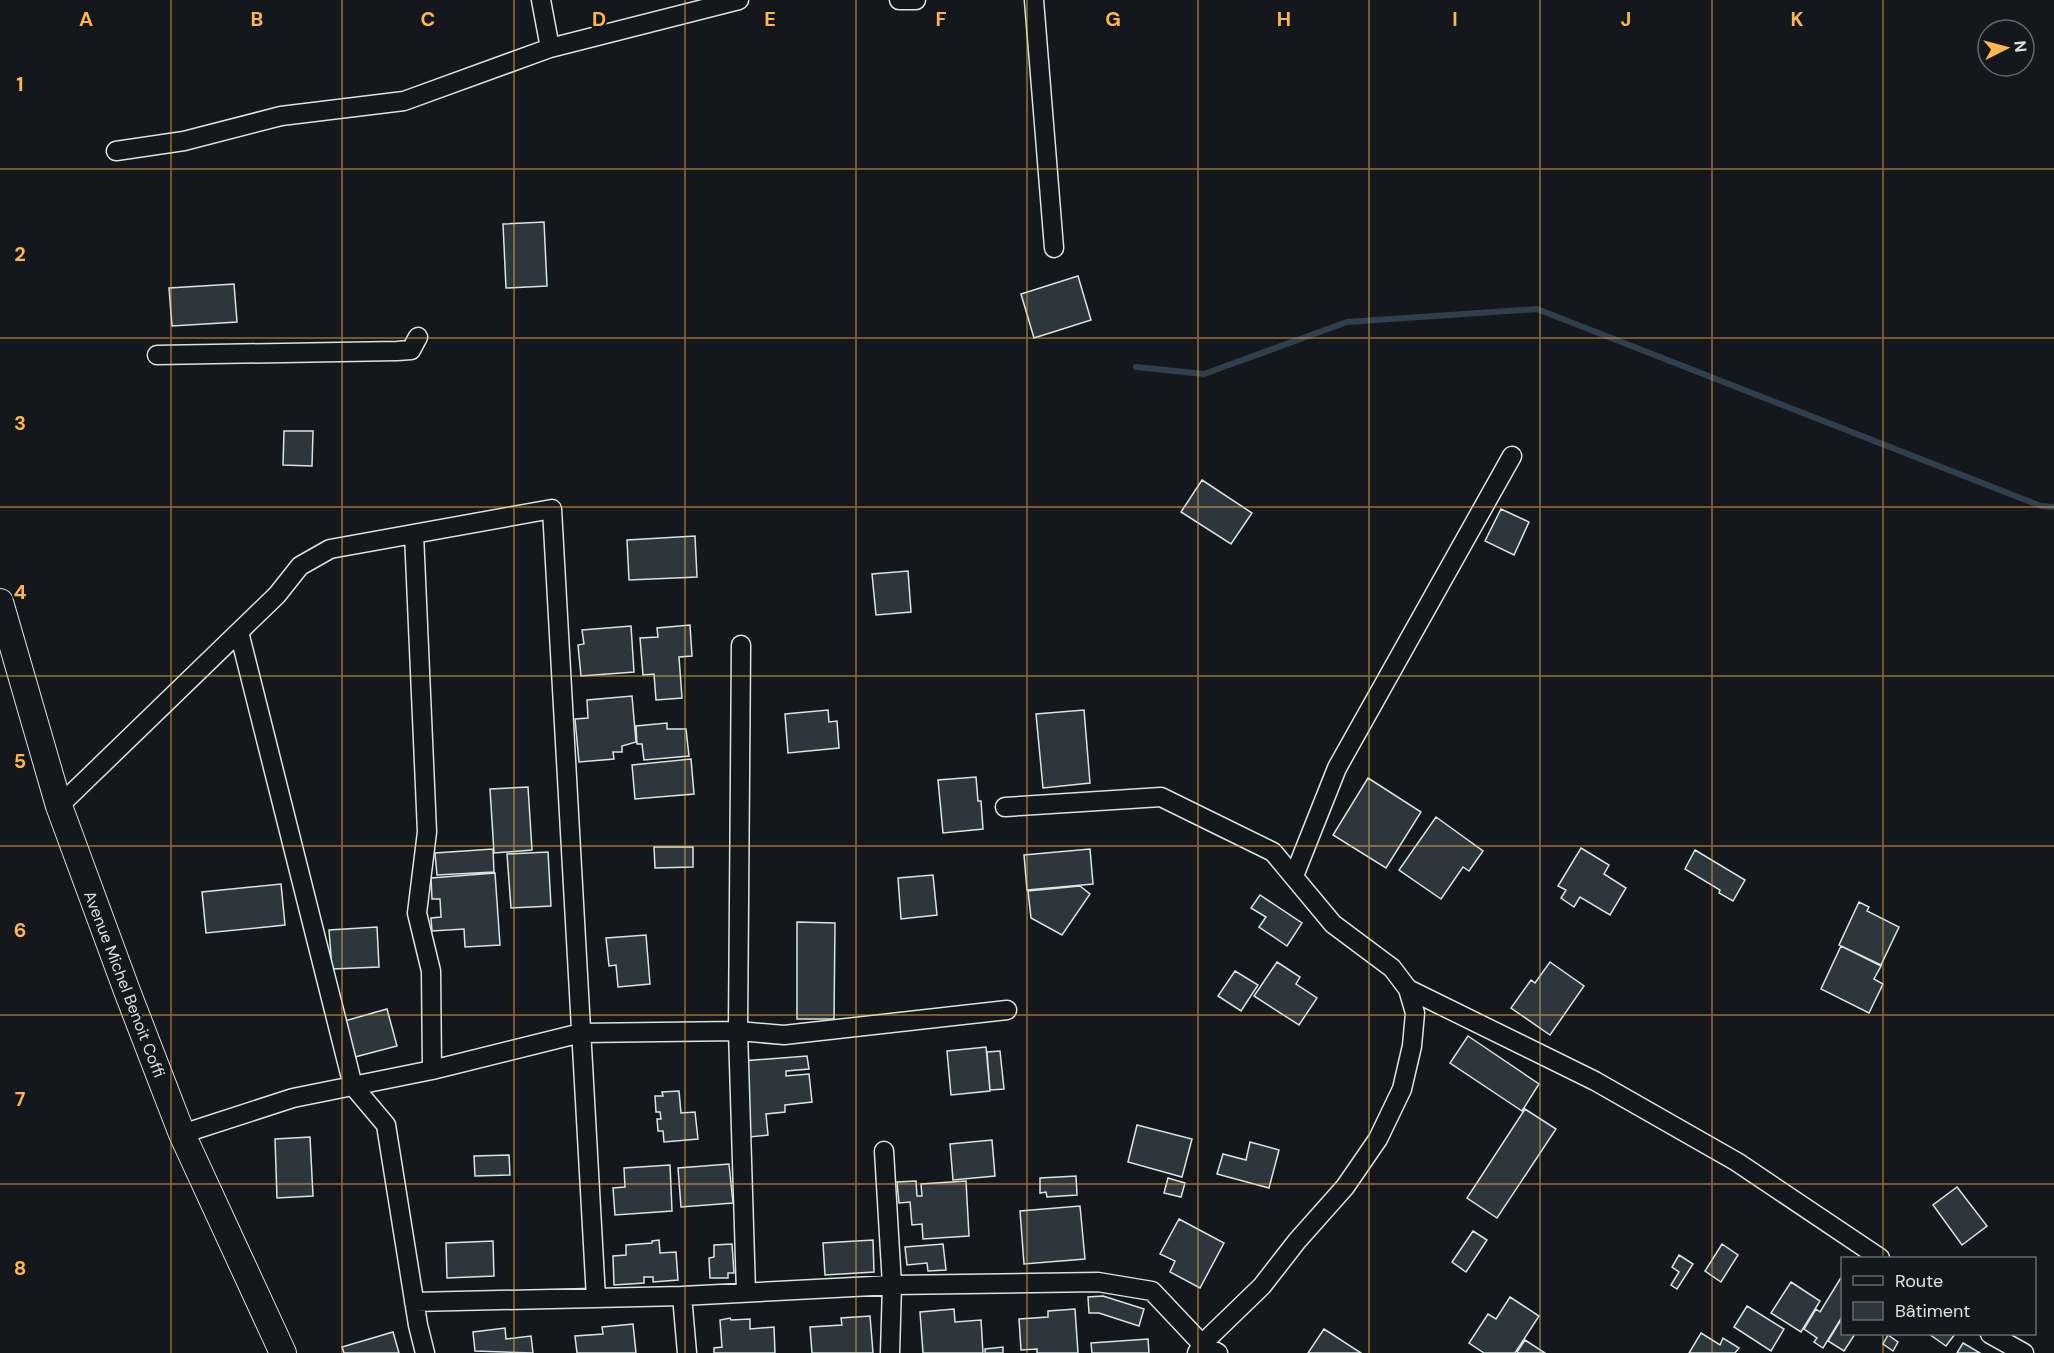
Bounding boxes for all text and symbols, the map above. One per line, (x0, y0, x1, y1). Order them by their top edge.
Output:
text: A (79, 6, 93, 32)
text: B (251, 6, 263, 32)
text: C (421, 6, 435, 32)
text: D (592, 6, 606, 32)
text: E (764, 6, 776, 32)
text: F (935, 6, 947, 32)
text: G (1105, 6, 1121, 32)
text: H (1277, 6, 1291, 32)
text: I (1452, 6, 1458, 32)
text: J (1621, 6, 1631, 32)
text: K (1790, 6, 1804, 32)
north arrow (1976, 18, 2036, 78)
text: N (2009, 40, 2031, 53)
text: 1 (16, 71, 24, 97)
text: 2 (14, 241, 26, 267)
text: 3 (14, 410, 26, 436)
text: 4 (14, 579, 27, 605)
text: 5 (14, 748, 26, 774)
street label: Avenue Michel Benoit Coffi (79, 888, 170, 1081)
text: 6 (14, 917, 26, 943)
text: 7 (15, 1086, 26, 1112)
text: 8 (14, 1255, 26, 1281)
legend (1841, 1257, 2036, 1335)
text: Route (1895, 1269, 1943, 1293)
text: Bâtiment (1895, 1299, 1970, 1323)

